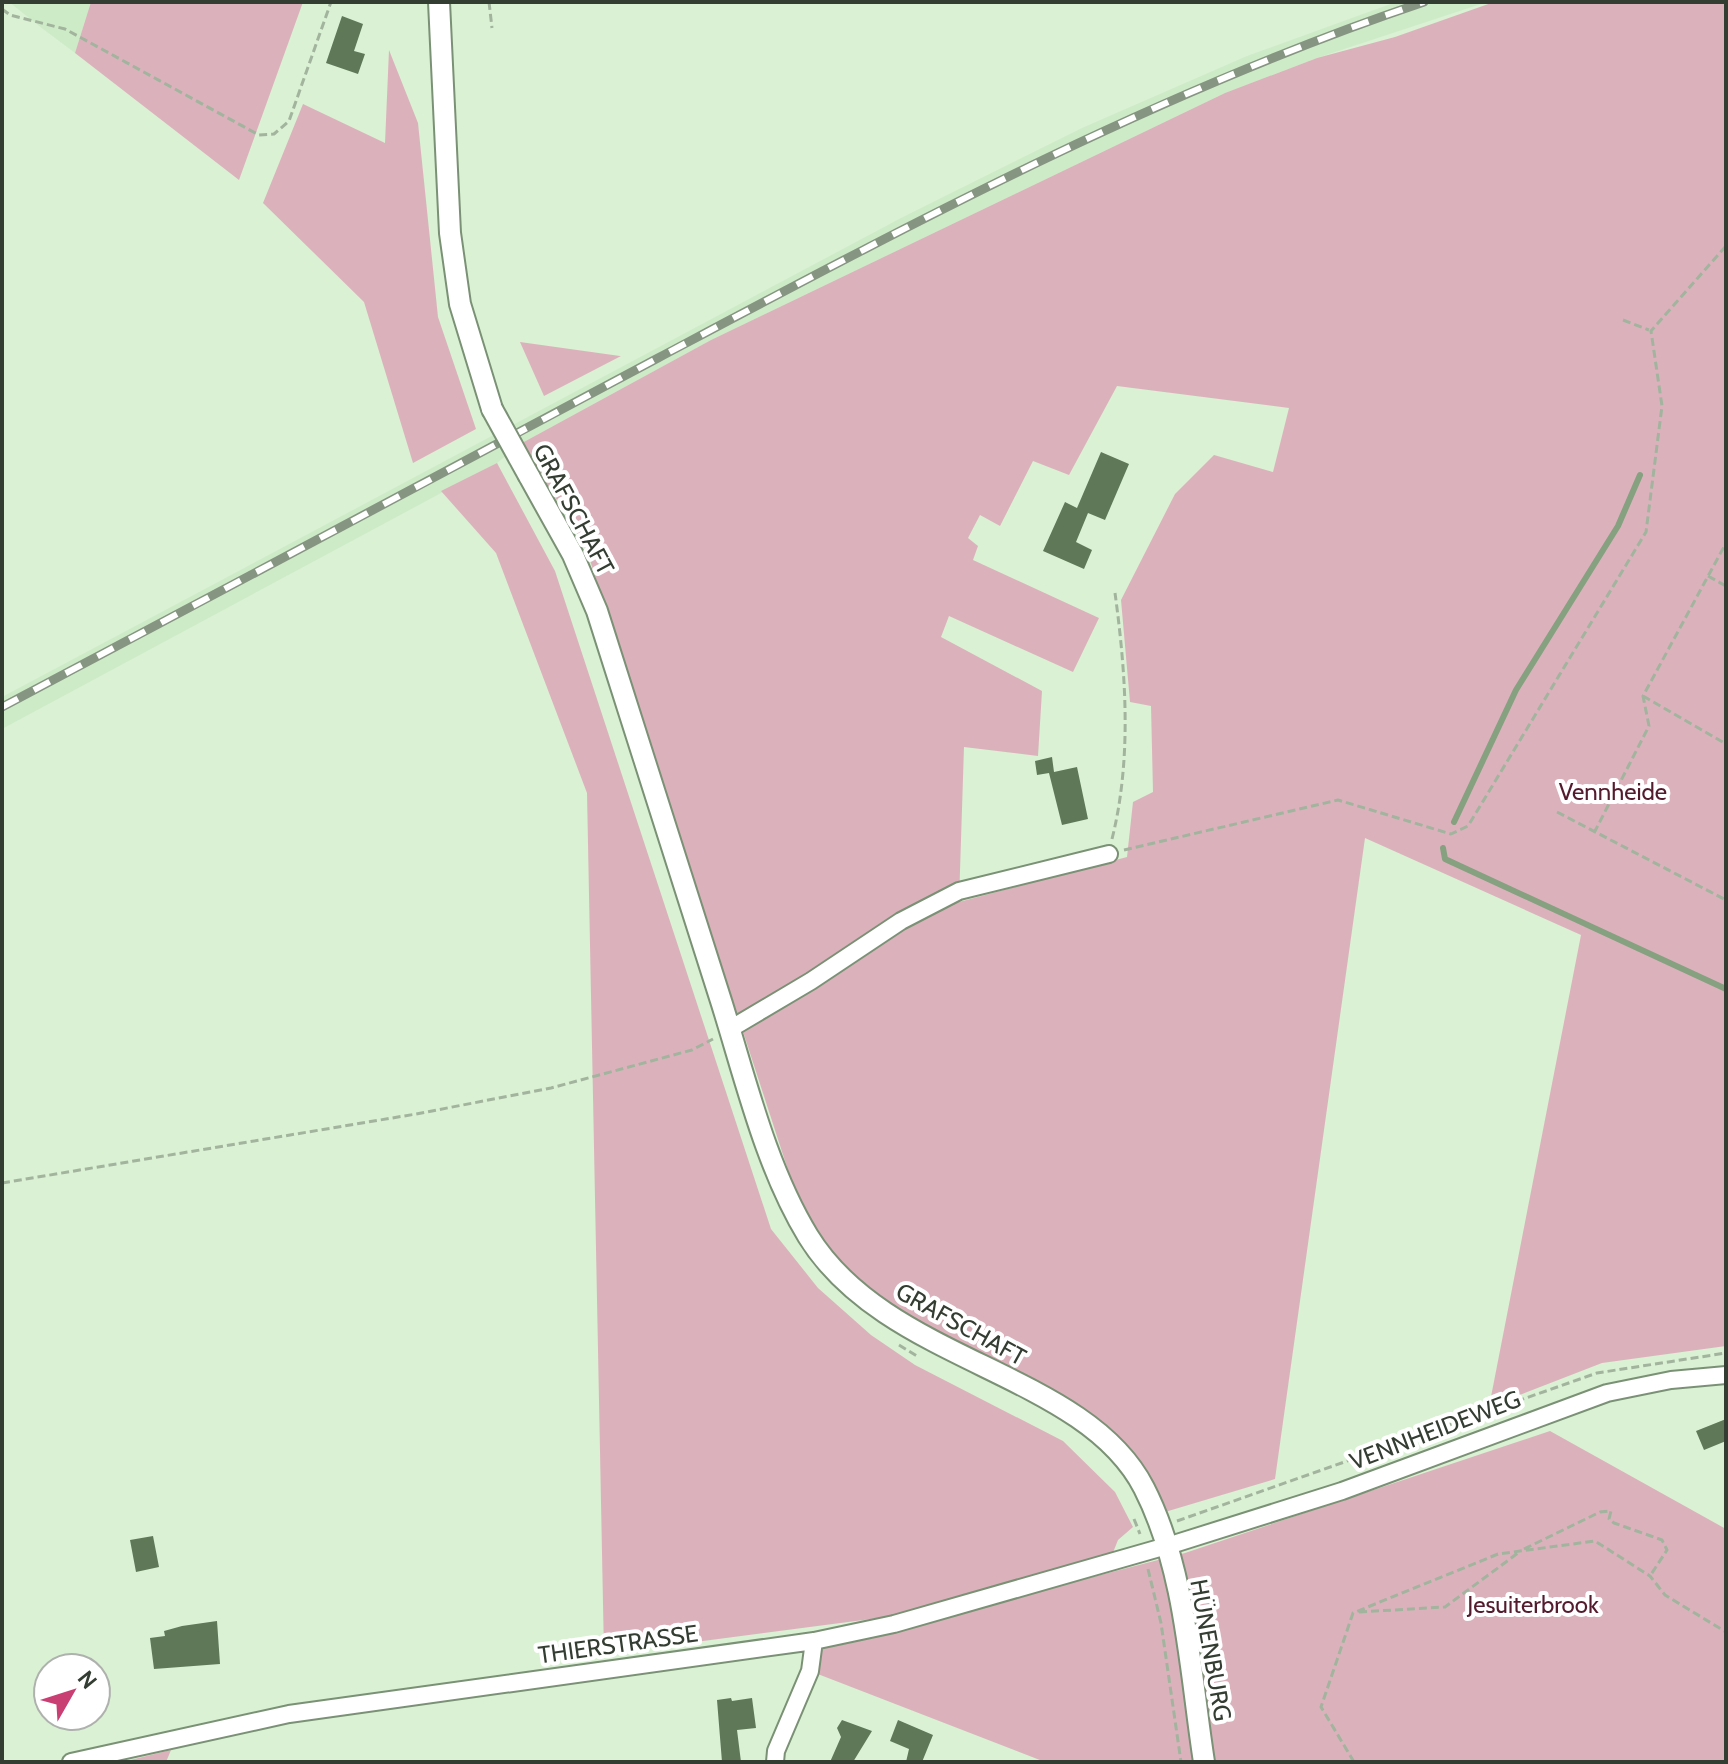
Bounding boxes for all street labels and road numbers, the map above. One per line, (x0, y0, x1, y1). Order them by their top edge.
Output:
street label: GRAFSCHAFT (527, 439, 621, 580)
street label: GRAFSCHAFT (891, 1276, 1031, 1372)
street label: VENNHEIDEWEG (1345, 1384, 1525, 1476)
street label: HÜNENBURG (1184, 1577, 1238, 1723)
street label: THIERSTRASSE (536, 1618, 700, 1670)

